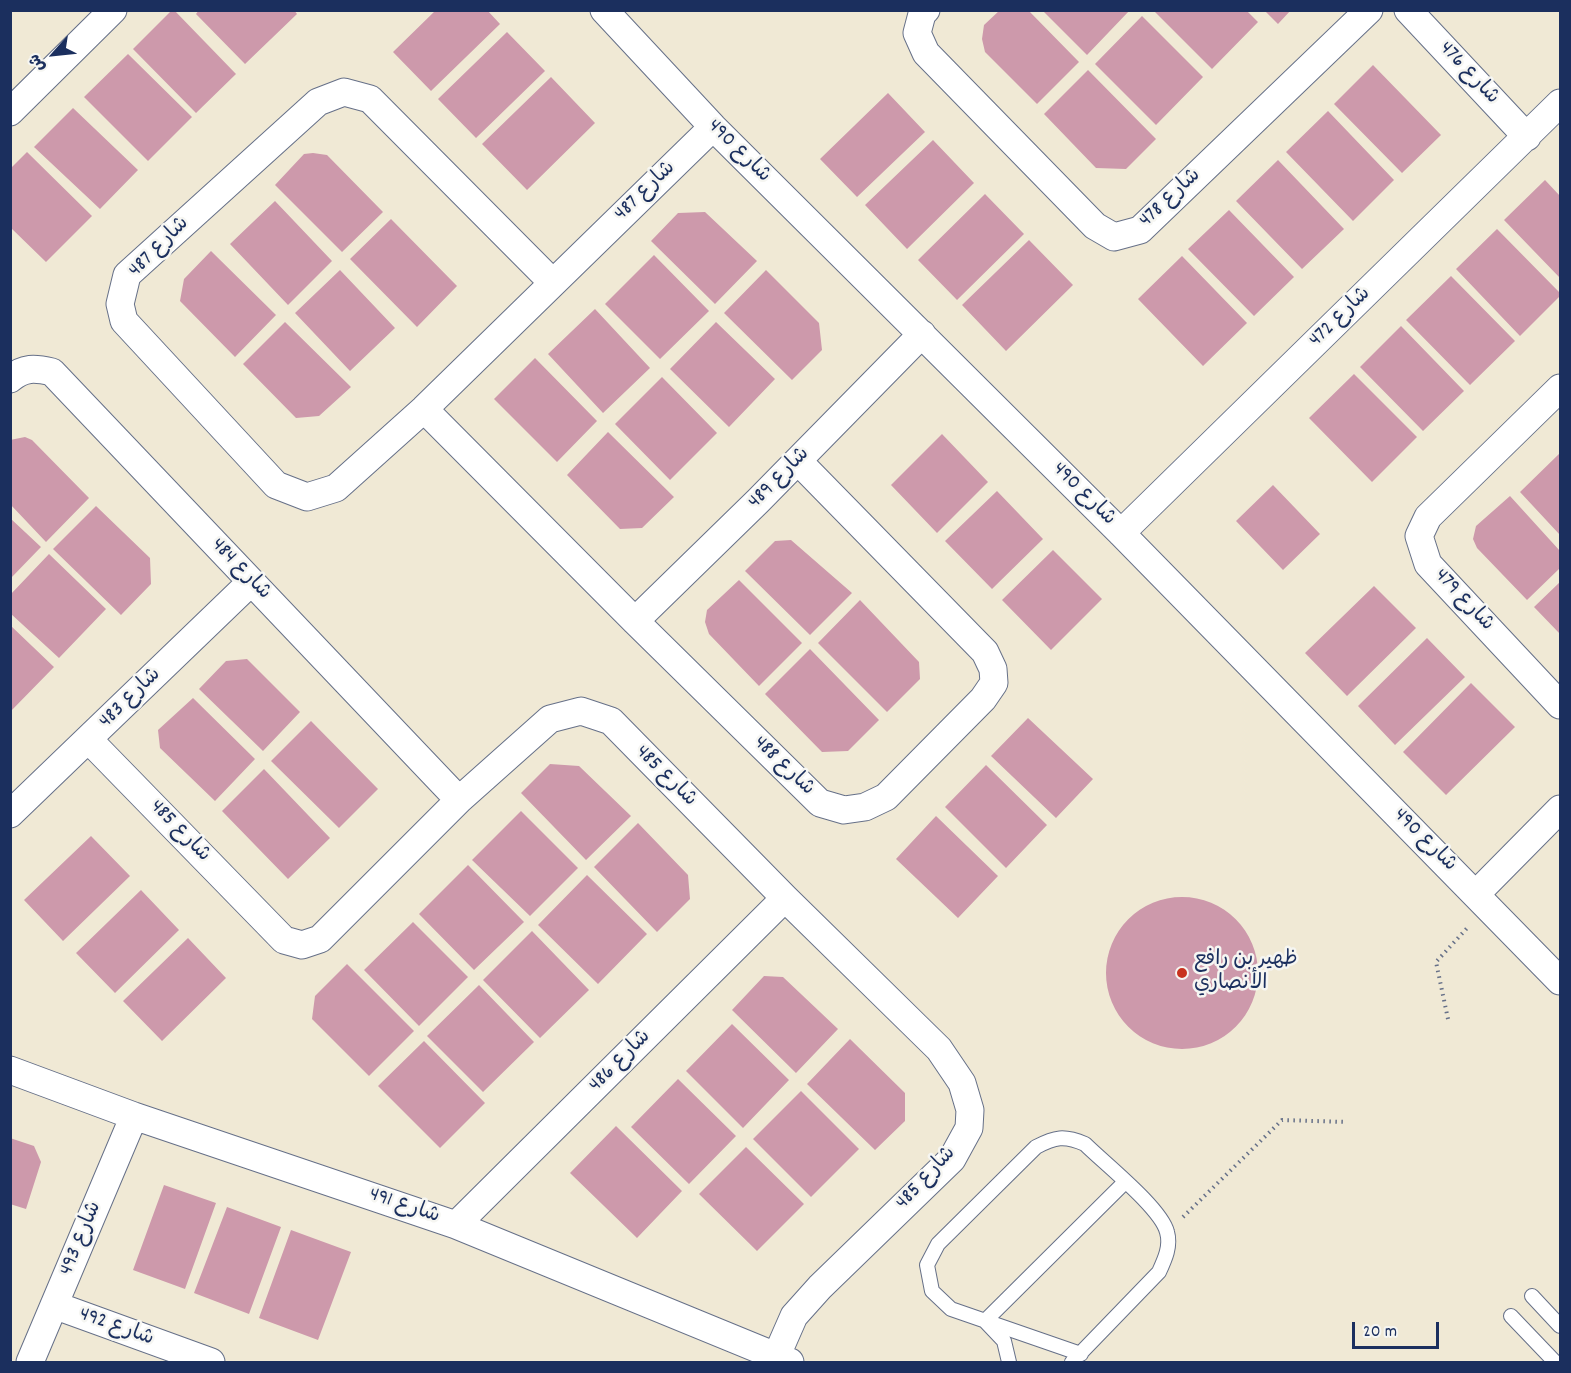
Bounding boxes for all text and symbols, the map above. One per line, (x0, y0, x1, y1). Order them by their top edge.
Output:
north arrow (24, 24, 84, 84)
street label: شارع 476 (1432, 37, 1504, 111)
text: ش (23, 49, 52, 75)
street label: شارع 490 (701, 115, 775, 189)
street label: شارع 487 (610, 157, 682, 227)
street label: شارع 478 (1135, 164, 1207, 234)
street label: شارع 487 (124, 212, 196, 284)
street label: شارع 472 (1305, 282, 1377, 354)
street label: شارع 489 (744, 443, 816, 515)
street label: شارع 490 (1046, 458, 1120, 532)
street label: شارع 484 (205, 534, 275, 606)
street label: شارع 479 (1428, 564, 1498, 638)
street label: شارع 483 (95, 663, 167, 735)
street label: شارع 488 (747, 732, 819, 802)
street label: شارع 485 (629, 741, 701, 813)
street label: شارع 485 (143, 796, 215, 868)
street label: شارع 490 (1387, 804, 1461, 878)
place label: ظهير بن رافع الأنصاري (1194, 948, 1298, 998)
marker: ظهير بن رافع الأنصاري (1175, 966, 1189, 980)
street label: شارع 486 (585, 1026, 657, 1098)
street label: شارع 485 (891, 1142, 963, 1216)
street label: شارع 491 (365, 1183, 443, 1231)
street label: شارع 493 (55, 1198, 109, 1280)
street label: شارع 492 (75, 1303, 157, 1353)
scale bar (1355, 1310, 1442, 1348)
text: 20 m (1363, 1320, 1397, 1345)

